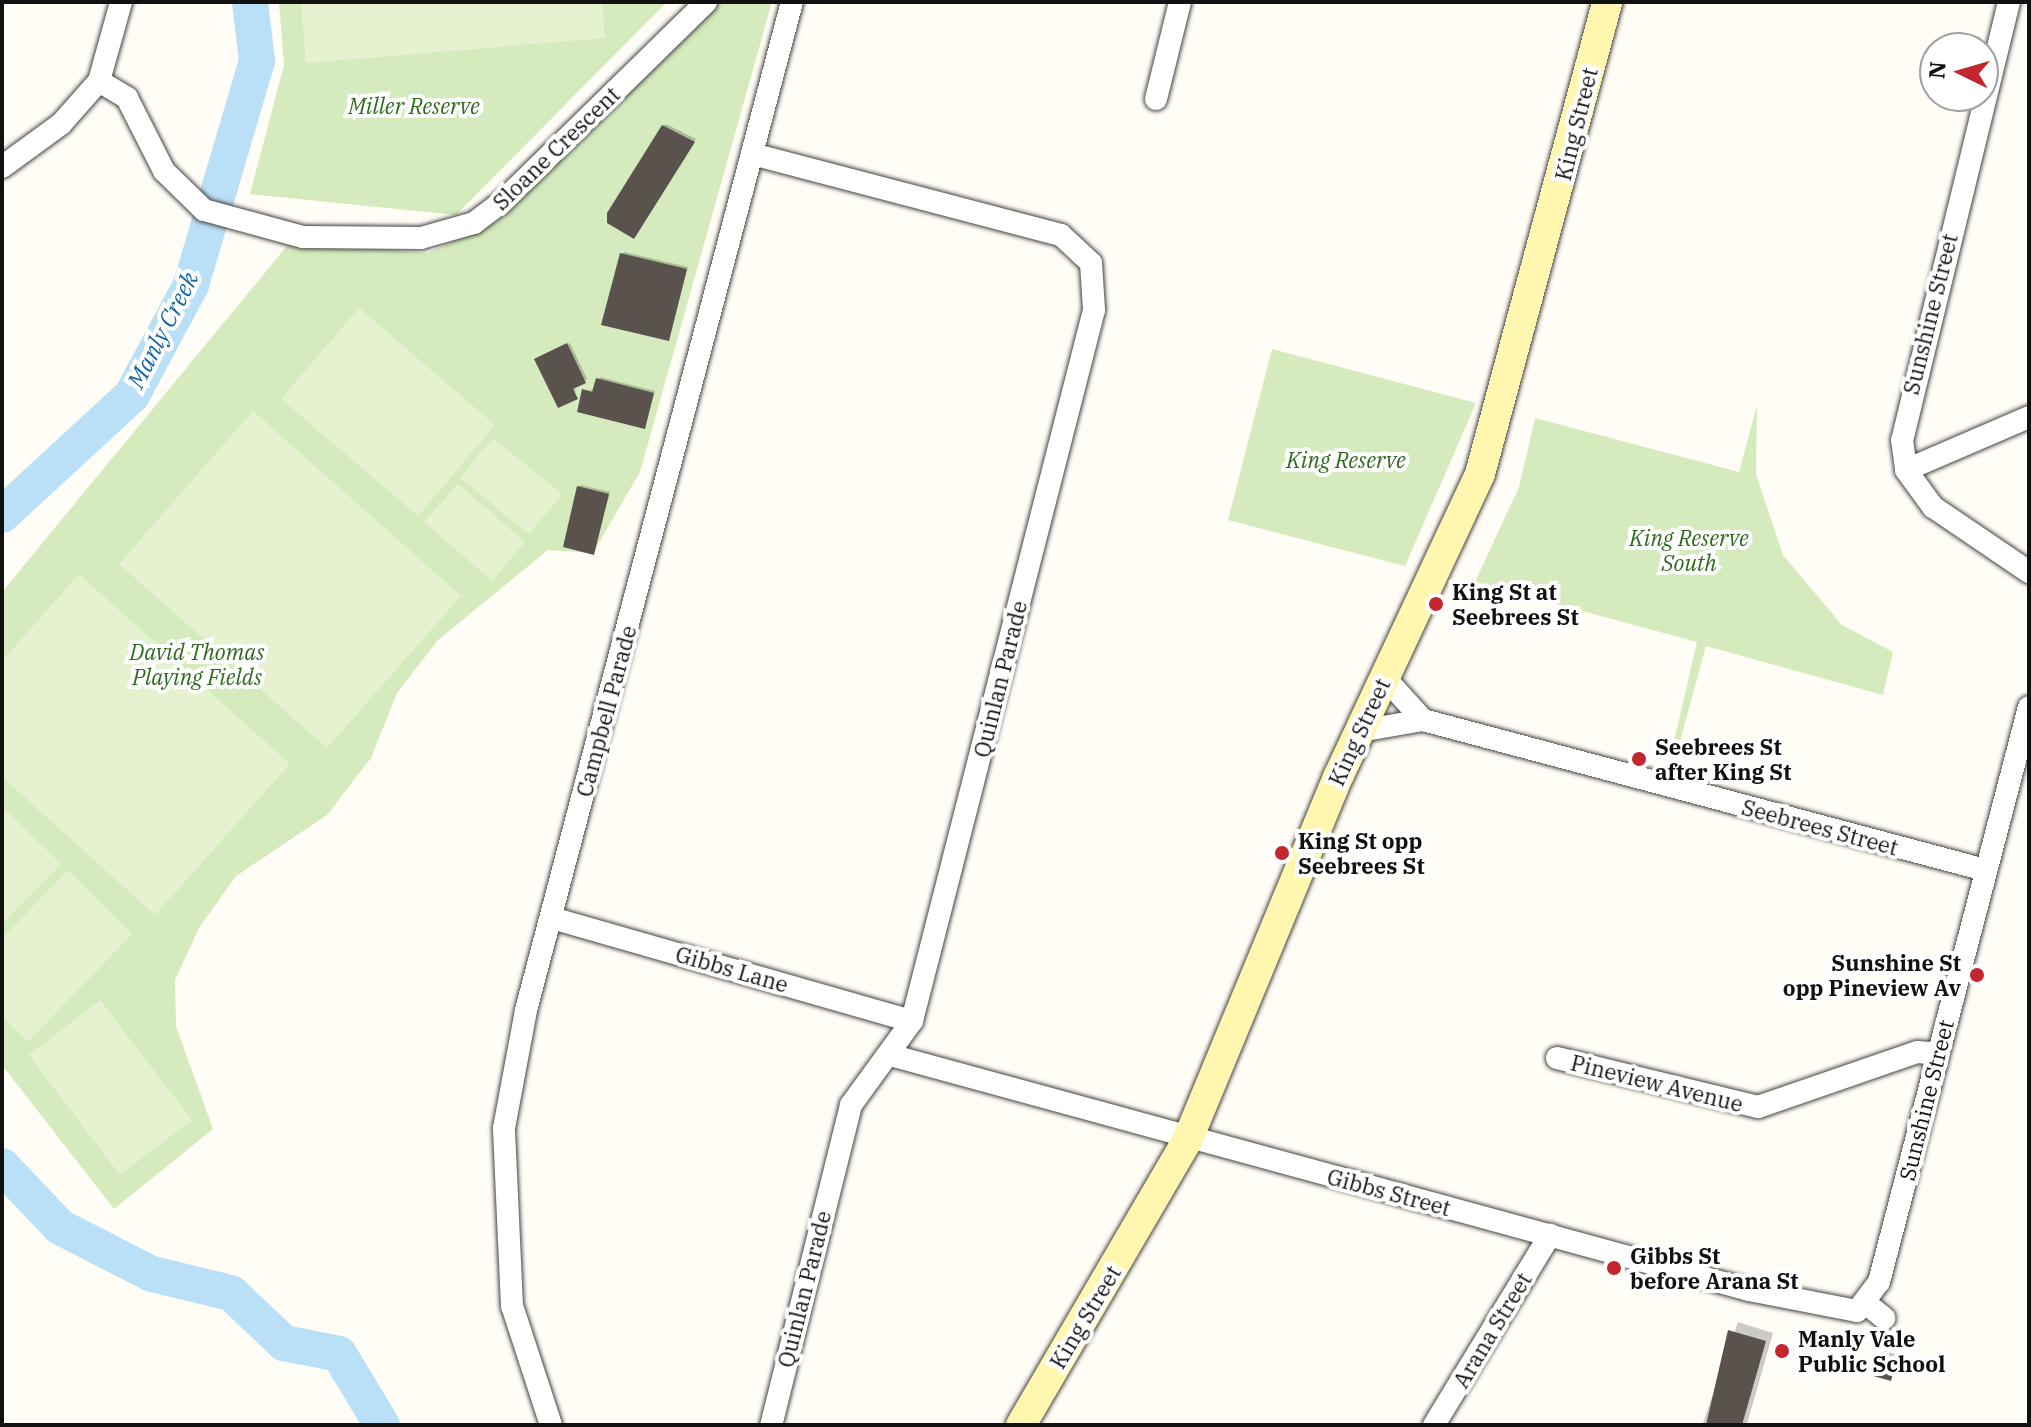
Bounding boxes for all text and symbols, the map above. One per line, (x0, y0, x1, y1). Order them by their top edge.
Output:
north arrow (1919, 32, 1999, 112)
text: N (1921, 60, 1952, 80)
street label: King Street (1549, 65, 1603, 183)
street label: Sloane Crescent (487, 81, 625, 215)
park label: Miller Reserve (348, 93, 480, 119)
street label: Sunshine Street (1897, 231, 1963, 397)
water label: Manly Creek (121, 267, 205, 393)
park label: King Reserve (1286, 447, 1406, 473)
park label: King Reserve South (1629, 524, 1749, 576)
place label: King St at Seebrees St (1452, 578, 1579, 630)
marker: King St at Seebrees St (1427, 595, 1445, 613)
street label: Quinlan Parade (968, 598, 1032, 760)
street label: Campbell Parade (570, 622, 642, 800)
park label: David Thomas Playing Fields (130, 638, 264, 690)
street label: King Street (1323, 674, 1395, 790)
place label: Seebrees St after King St (1655, 733, 1791, 784)
marker: Seebrees St after King St (1630, 750, 1648, 768)
street label: Seebrees Street (1739, 793, 1901, 861)
place label: King St opp Seebrees St (1298, 827, 1425, 878)
marker: King St opp Seebrees St (1273, 844, 1291, 862)
street label: Gibbs Lane (673, 940, 791, 998)
place label: Sunshine St opp Pineview Av (1783, 949, 1961, 1000)
marker: Sunshine St opp Pineview Av (1968, 966, 1986, 984)
street label: Sunshine Street (1893, 1017, 1959, 1183)
street label: Pineview Avenue (1568, 1049, 1746, 1117)
street label: Gibbs Street (1324, 1163, 1454, 1221)
street label: Quinlan Parade (772, 1208, 836, 1370)
place label: Gibbs St before Arana St (1630, 1242, 1798, 1294)
marker: Gibbs St before Arana St (1605, 1259, 1623, 1277)
street label: King Street (1044, 1261, 1126, 1373)
street label: Arana Street (1447, 1268, 1537, 1392)
place label: Manly Vale Public School (1798, 1325, 1945, 1376)
marker: Manly Vale Public School (1773, 1342, 1791, 1360)

